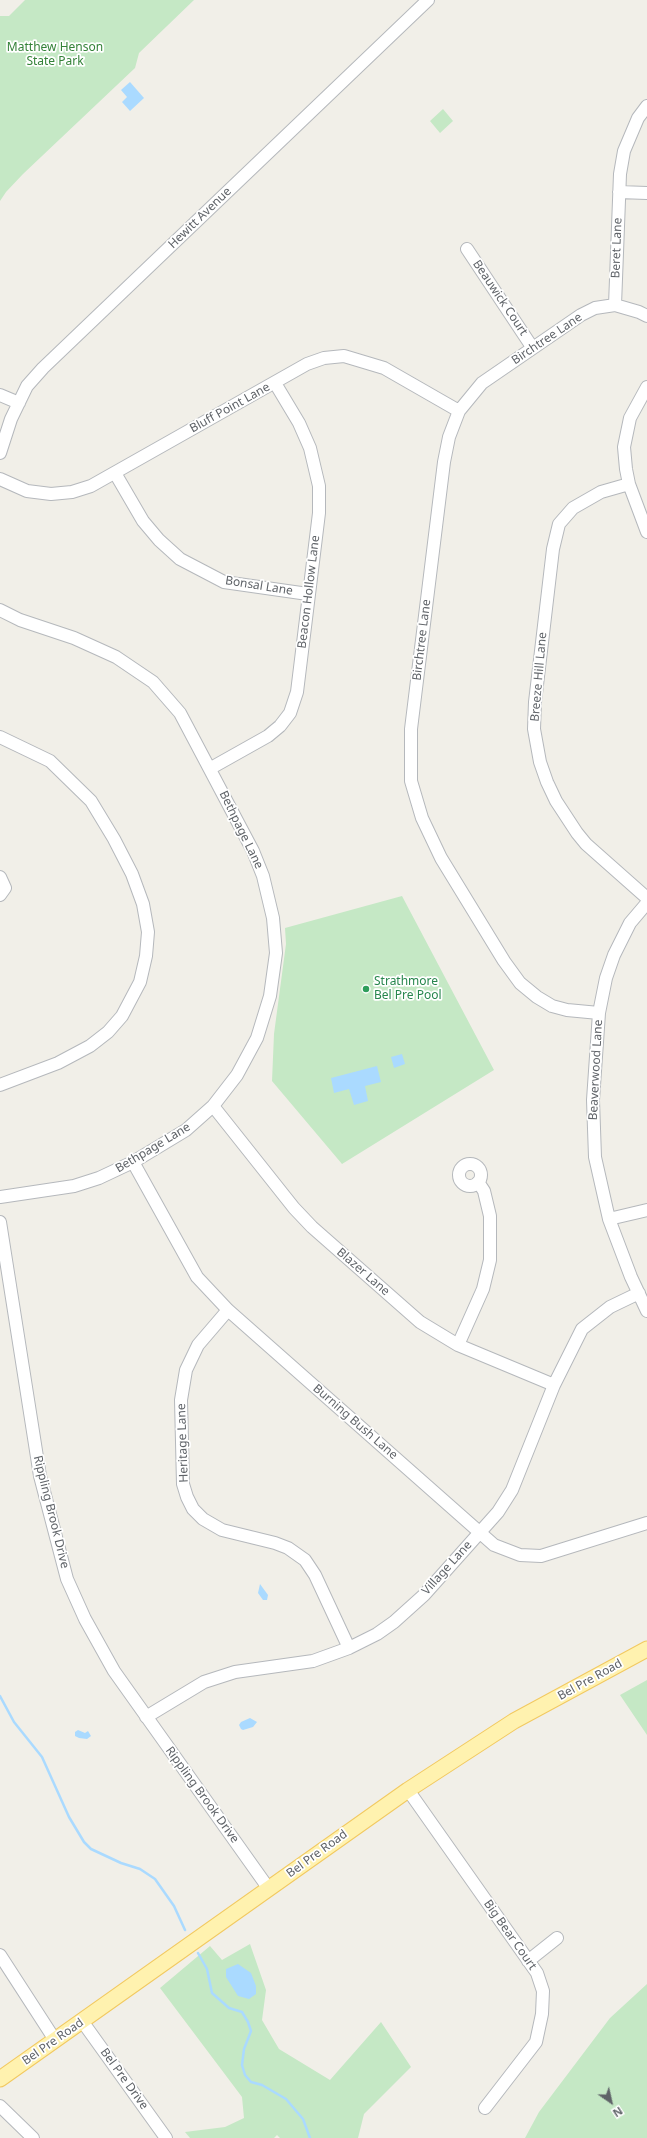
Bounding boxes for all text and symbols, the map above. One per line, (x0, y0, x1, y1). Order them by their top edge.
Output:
park label: Matthew Henson State Park (7, 41, 103, 69)
street label: Hewitt Avenue (166, 184, 234, 252)
street label: Beret Lane (609, 217, 625, 279)
street label: Beauwick Court (469, 257, 531, 339)
street label: Birchtree Lane (509, 310, 585, 368)
street label: Bluff Point Lane (187, 380, 273, 436)
street label: Beacon Hollow Lane (295, 535, 323, 649)
street label: Bonsal Lane (224, 574, 294, 598)
street label: Birchtree Lane (410, 599, 434, 681)
street label: Breeze Hill Lane (528, 632, 550, 722)
street label: Bethpage Lane (216, 789, 266, 871)
place label: Strathmore Bel Pre Pool (374, 975, 442, 1003)
marker: Strathmore Bel Pre Pool (361, 984, 371, 994)
street label: Beaverwood Lane (586, 1019, 606, 1121)
street label: Bethpage Lane (113, 1120, 193, 1176)
street label: Blazer Lane (334, 1245, 392, 1299)
street label: Burning Bush Lane (310, 1381, 400, 1463)
street label: Heritage Lane (174, 1403, 192, 1483)
street label: Rippling Brook Drive (30, 1454, 72, 1570)
street label: Village Lane (419, 1538, 475, 1598)
street label: Bel Pre Road (555, 1656, 625, 1704)
street label: Rippling Brook Drive (162, 1744, 242, 1846)
street label: Bel Pre Road (284, 1827, 350, 1881)
street label: Big Bear Court (480, 1897, 540, 1973)
street label: Bel Pre Road (20, 2016, 86, 2068)
street label: Bel Pre Drive (97, 2046, 151, 2112)
north arrow (591, 2082, 631, 2122)
text: N (610, 2104, 626, 2121)

